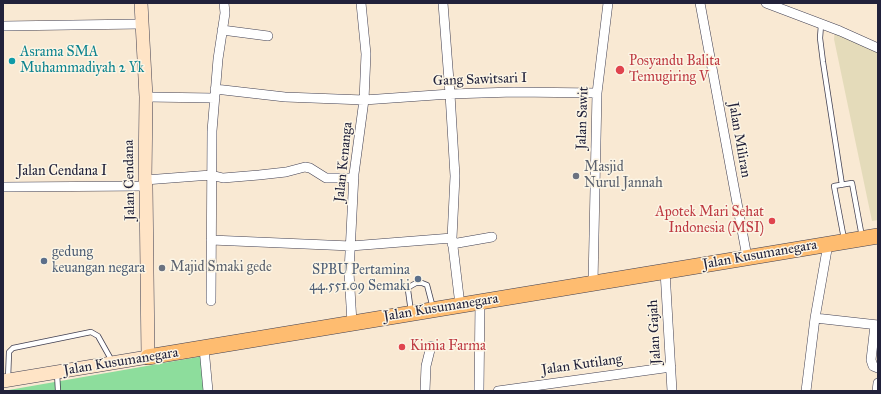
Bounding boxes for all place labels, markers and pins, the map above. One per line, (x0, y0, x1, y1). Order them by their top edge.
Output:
place label: Asrama SMA Muhammadiyah 2 Yk (20, 45, 144, 78)
place label: Posyandu Balita Temugiring V (629, 54, 720, 86)
marker: Asrama SMA Muhammadiyah 2 Yk (7, 56, 17, 66)
marker: Posyandu Balita Temugiring V (614, 64, 626, 76)
place label: Masjid Nurul Jannah (584, 160, 663, 192)
marker: Masjid Nurul Jannah (571, 171, 581, 181)
place label: Apotek Mari Sehat Indonesia (MSI) (655, 205, 764, 238)
marker: Apotek Mari Sehat Indonesia (MSI) (767, 216, 777, 226)
place label: gedung keuangan negara (52, 245, 145, 278)
marker: gedung keuangan negara (39, 256, 49, 266)
place label: Majid Smaki gede (170, 260, 272, 276)
marker: Majid Smaki gede (157, 263, 167, 273)
place label: SPBU Pertamina 44.551.09 Semaki (309, 263, 410, 296)
marker: SPBU Pertamina 44.551.09 Semaki (413, 274, 423, 284)
place label: Kimia Farma (410, 339, 486, 355)
marker: Kimia Farma (397, 342, 407, 352)

